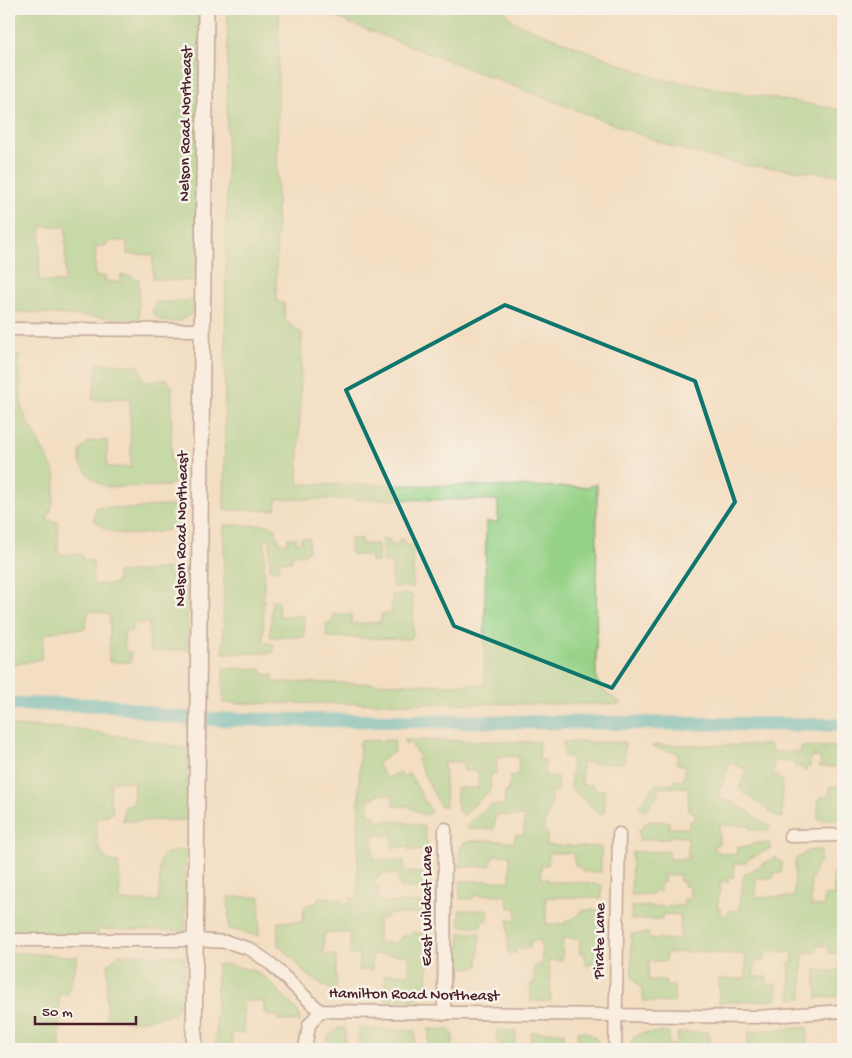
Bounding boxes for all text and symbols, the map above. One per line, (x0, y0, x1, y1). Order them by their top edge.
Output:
street label: Nelson Road Northeast (176, 45, 198, 202)
street label: Nelson Road Northeast (172, 450, 194, 607)
street label: East Wildcat Lane (419, 845, 438, 966)
street label: Pirate Lane (591, 902, 611, 980)
street label: Hamilton Road Northeast (329, 985, 501, 1007)
scale bar (35, 993, 136, 1025)
text: 50 m (42, 1004, 73, 1022)

